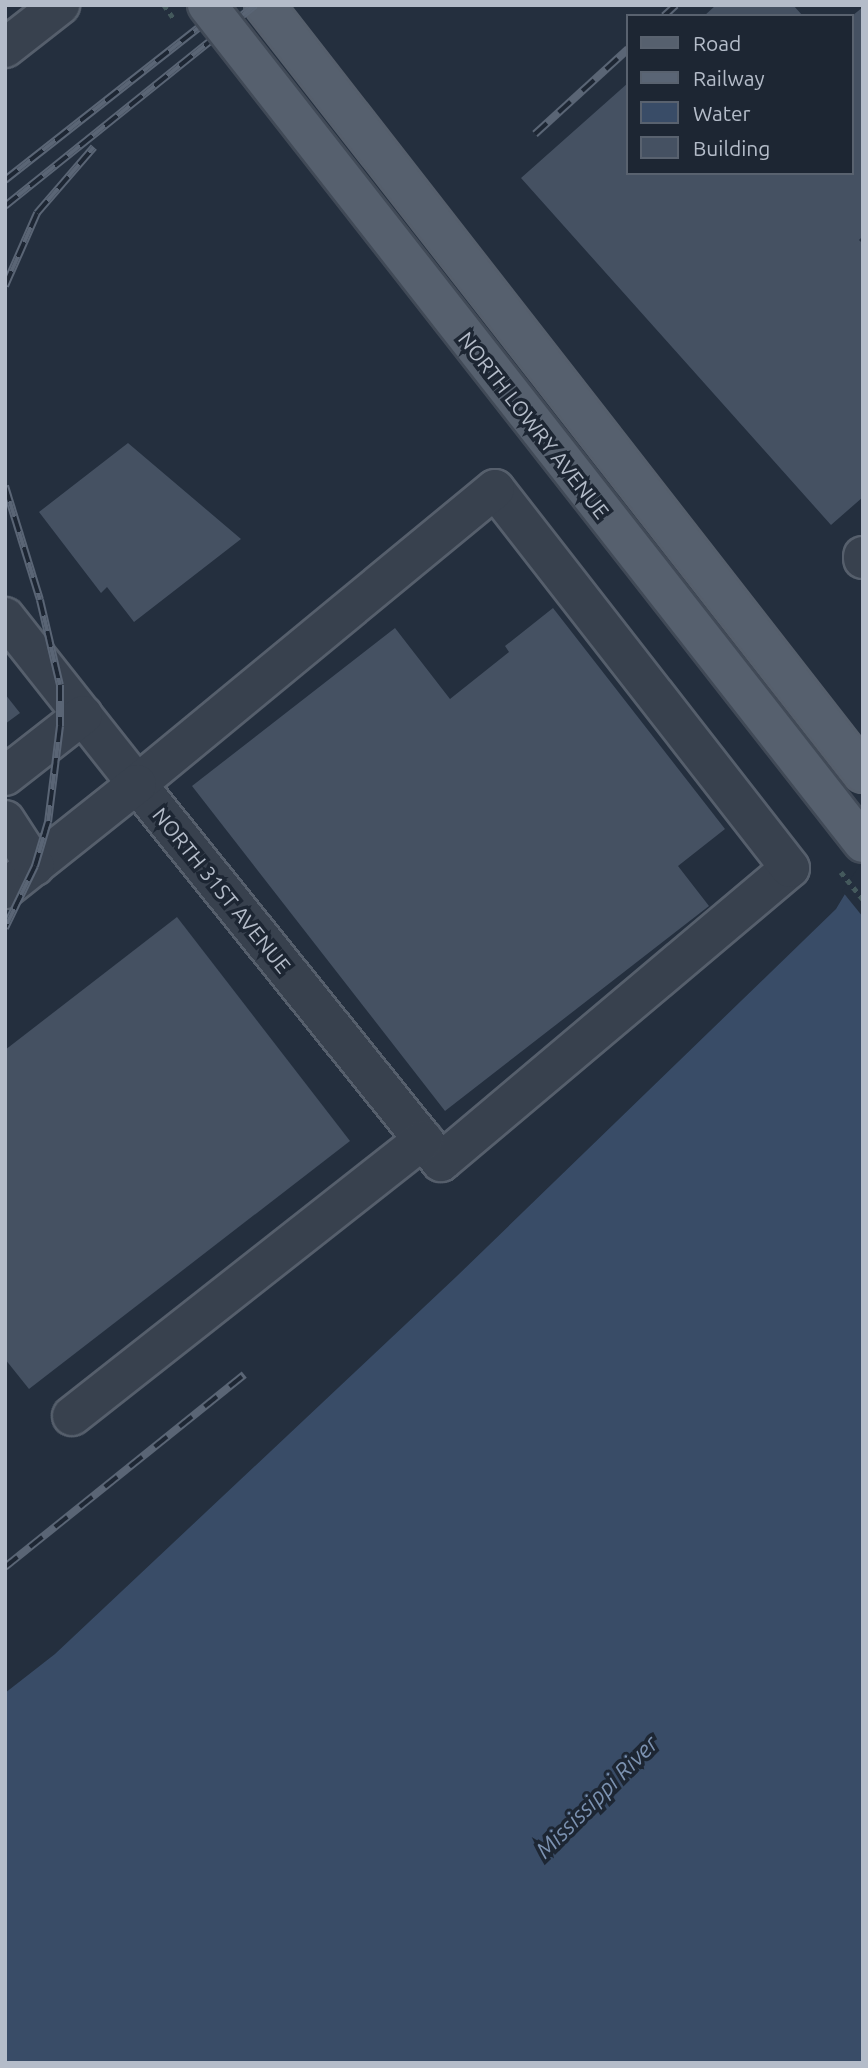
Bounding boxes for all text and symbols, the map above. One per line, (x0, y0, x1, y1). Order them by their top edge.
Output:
legend (626, 14, 854, 175)
text: Road (693, 31, 741, 55)
text: Railway (693, 66, 765, 90)
text: Water (693, 101, 751, 125)
text: Building (693, 136, 770, 160)
street label: NORTH LOWRY AVENUE (453, 327, 615, 523)
street label: NORTH 31ST AVENUE (148, 802, 296, 978)
water label: Mississippi River (530, 1730, 664, 1864)

